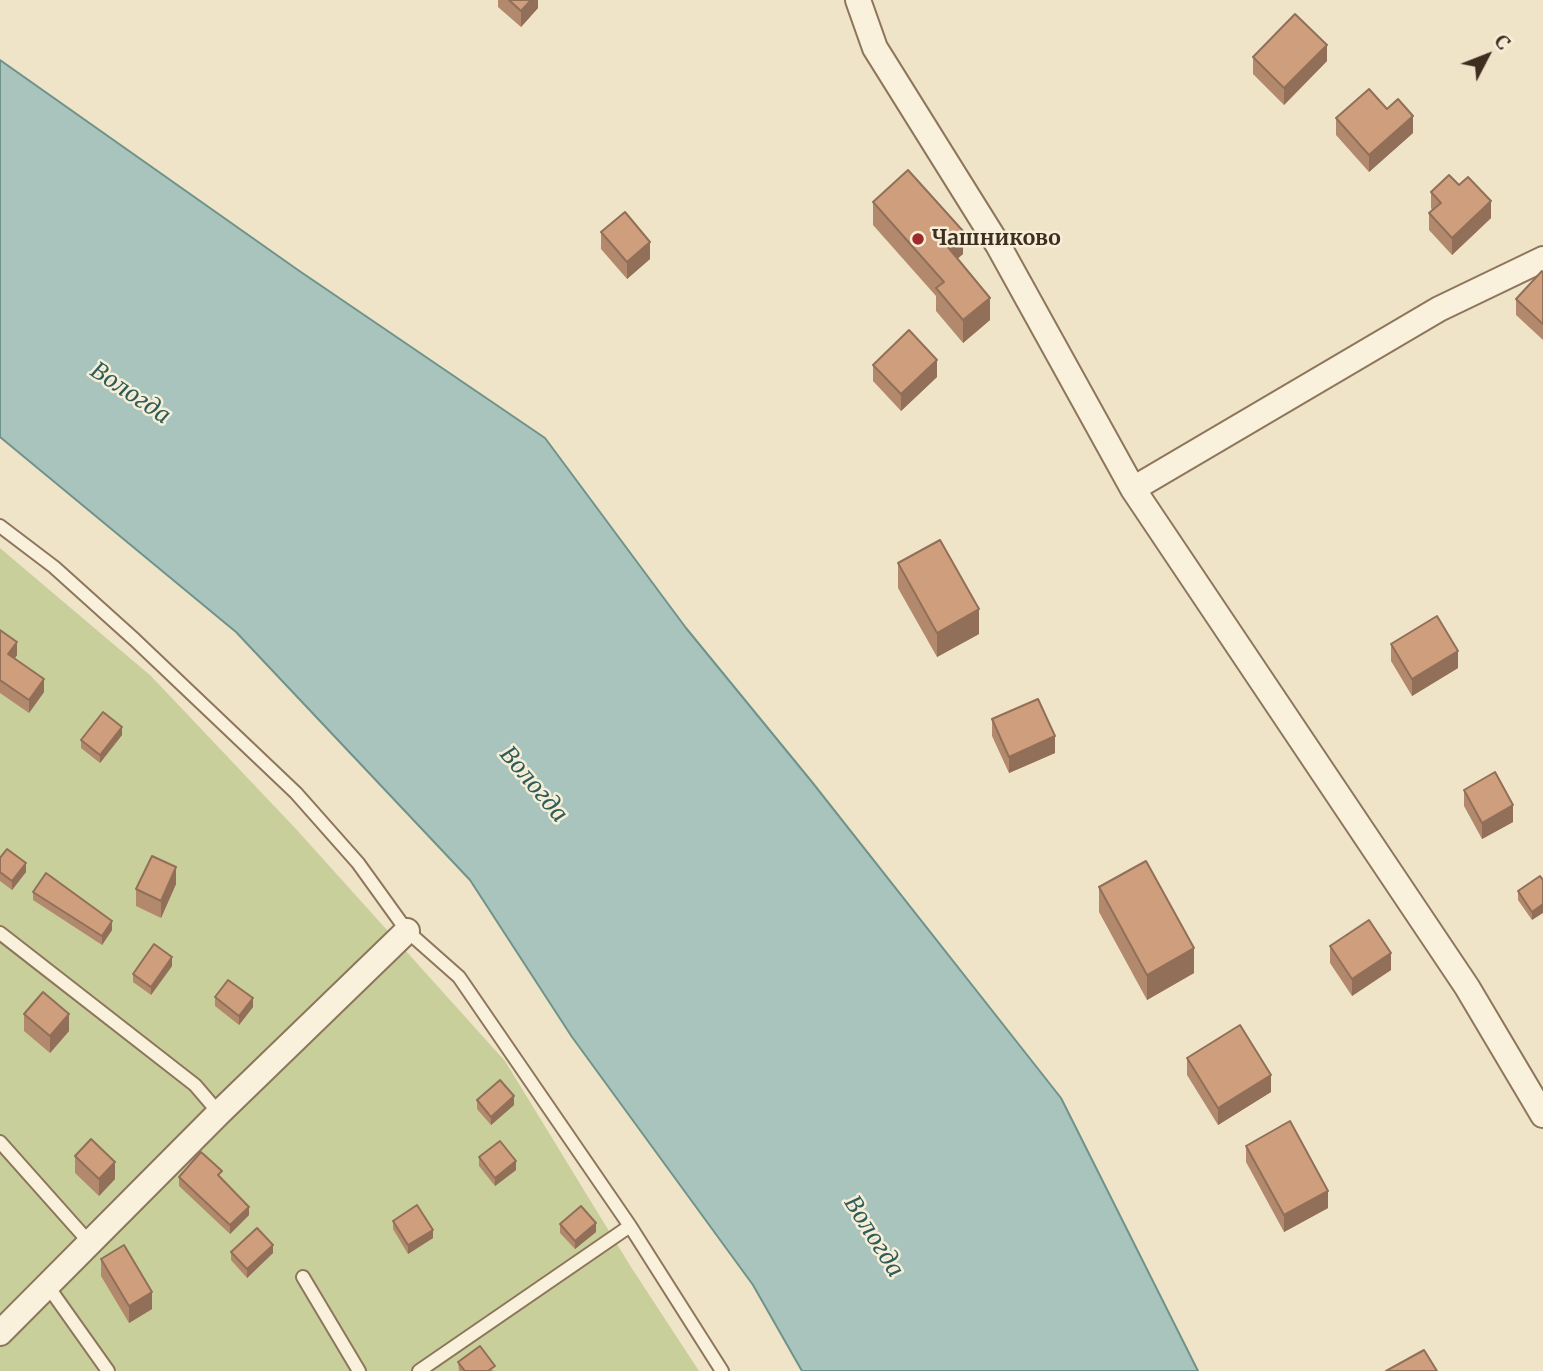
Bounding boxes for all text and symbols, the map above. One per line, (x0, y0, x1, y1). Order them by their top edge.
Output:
north arrow (1452, 21, 1522, 91)
text: С (1489, 29, 1516, 55)
place label: Чашниково (932, 226, 1061, 252)
marker: Чашниково (910, 231, 926, 247)
water label: Вологда (85, 357, 175, 431)
water label: Вологда (494, 742, 572, 828)
water label: Вологда (837, 1192, 909, 1282)

